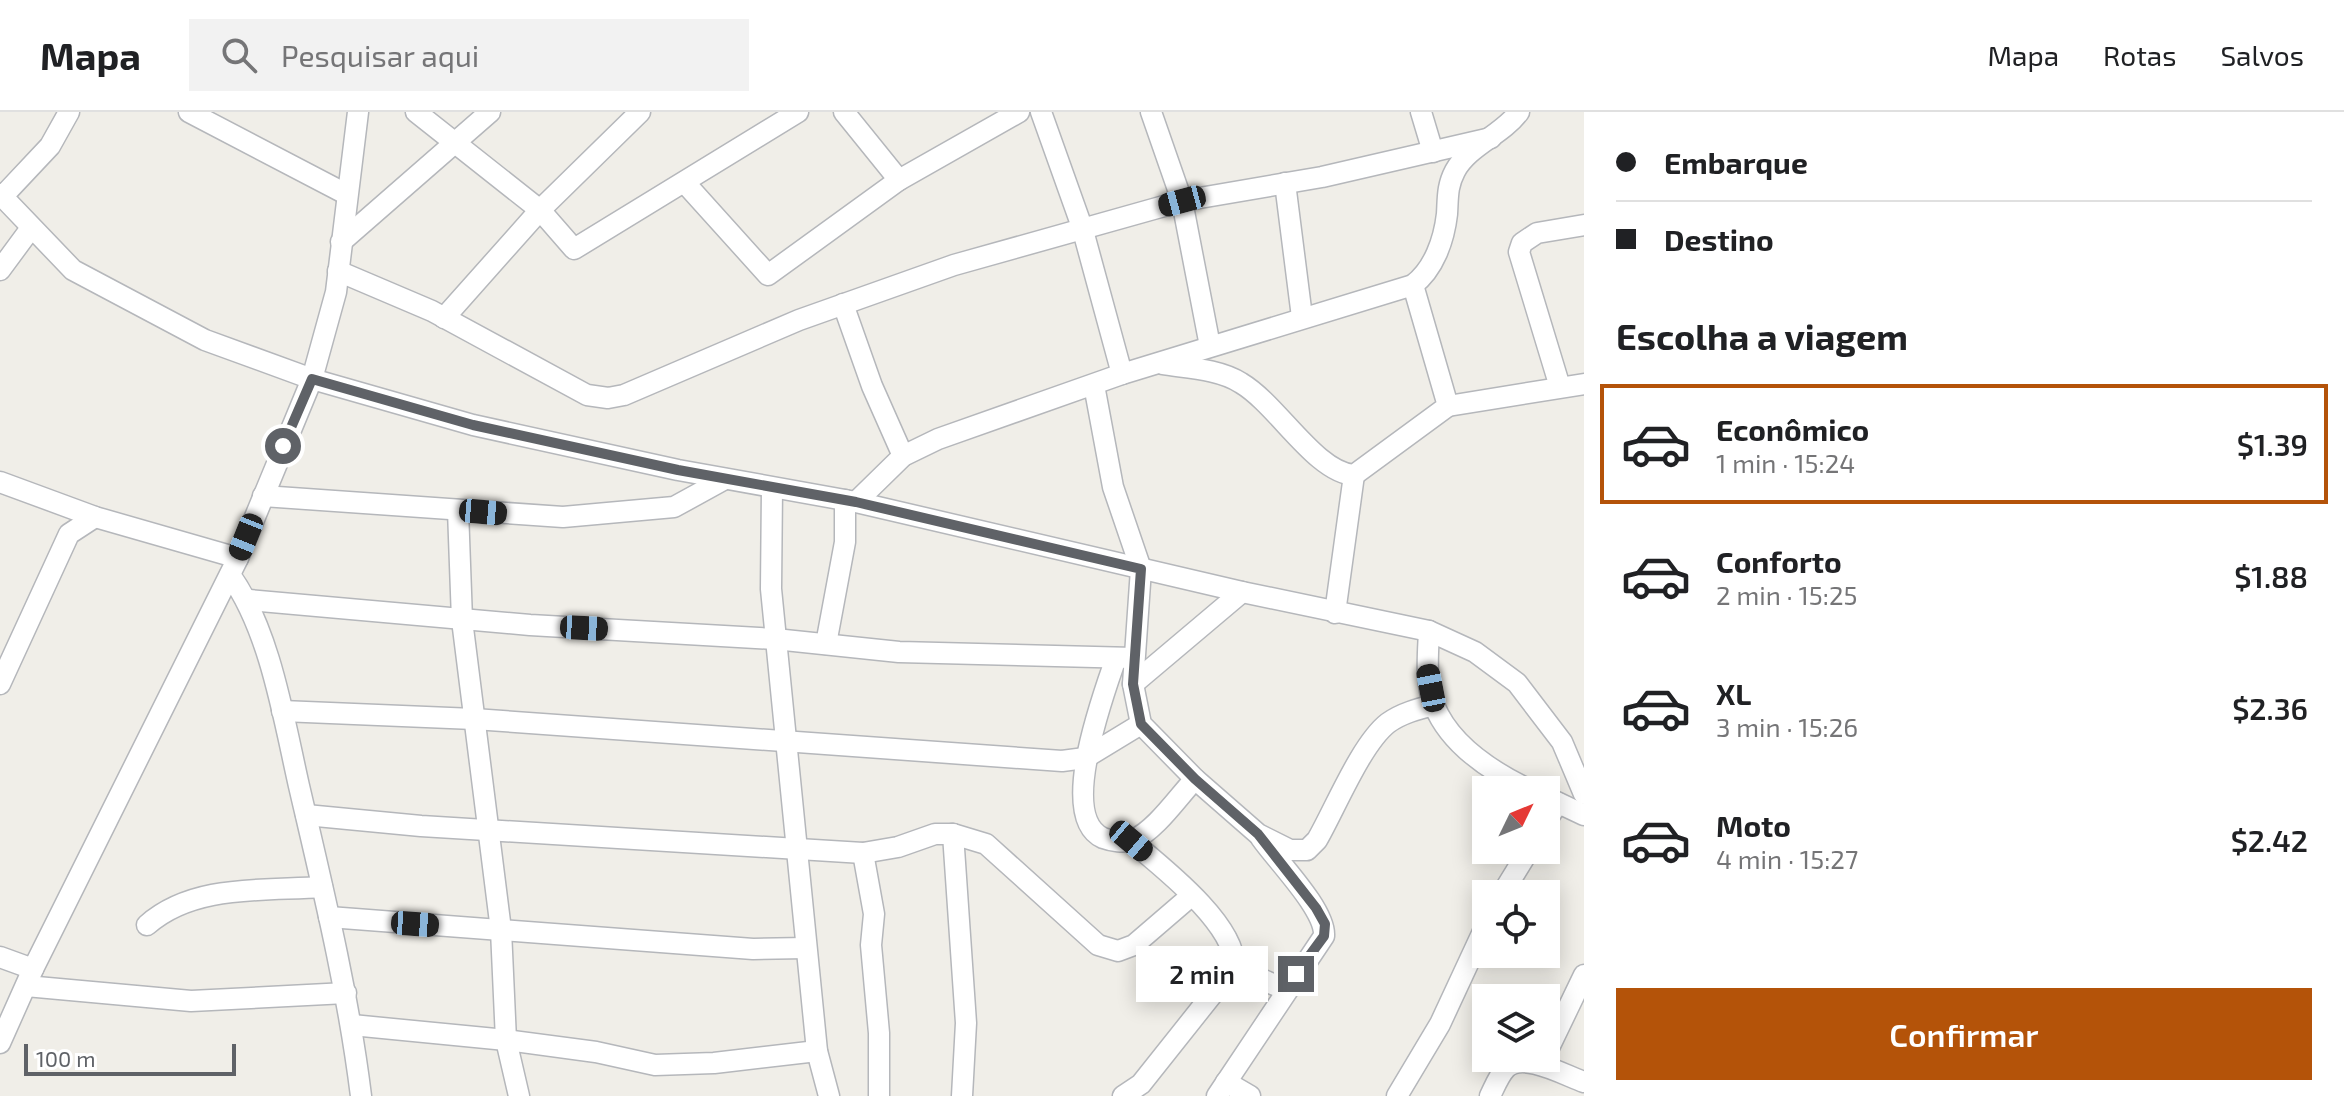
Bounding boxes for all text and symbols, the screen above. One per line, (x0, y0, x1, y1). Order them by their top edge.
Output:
search box (189, 19, 749, 91)
text: Mapa (40, 32, 141, 78)
icon: search (217, 33, 261, 77)
text: Pesquisar aqui (281, 37, 479, 73)
text: Mapa (1988, 38, 2059, 72)
text: Rotas (2103, 38, 2176, 72)
text: Salvos (2220, 38, 2304, 72)
text: Embarque (1664, 144, 1808, 180)
car (1156, 183, 1208, 219)
text: Destino (1664, 221, 1774, 257)
text: Escolha a viagem (1616, 314, 1908, 357)
icon: car (1620, 408, 1692, 480)
text: Econômico (1716, 411, 1869, 447)
text: $1.39 (2237, 426, 2308, 462)
route start (265, 428, 301, 464)
text: 1 min · 15:24 (1716, 447, 1855, 478)
car (458, 498, 508, 526)
car (226, 510, 266, 564)
icon: car (1620, 540, 1692, 612)
text: Conforto (1716, 543, 1842, 579)
text: $1.88 (2234, 558, 2308, 594)
text: 2 min · 15:25 (1716, 579, 1857, 610)
car (559, 615, 609, 641)
car (1415, 662, 1447, 714)
icon: car (1620, 672, 1692, 744)
text: XL (1716, 675, 1751, 711)
text: $2.36 (2232, 690, 2308, 726)
text: 3 min · 15:26 (1716, 711, 1858, 742)
north arrow (1472, 776, 1560, 864)
map controls (1472, 776, 1560, 1072)
icon: car (1620, 804, 1692, 876)
text: Moto (1716, 807, 1791, 843)
car (1105, 816, 1157, 866)
text: $2.42 (2231, 822, 2308, 858)
text: 4 min · 15:27 (1716, 843, 1858, 874)
button: locate (1472, 880, 1560, 968)
car (390, 910, 440, 938)
callout: 2 min (1136, 946, 1268, 1002)
route end (1278, 956, 1314, 992)
text: 2 min (1169, 958, 1235, 989)
button: layers (1472, 984, 1560, 1072)
button: Confirmar (1616, 988, 2312, 1080)
scale bar (24, 1040, 236, 1076)
text: 100 m (36, 1045, 95, 1071)

